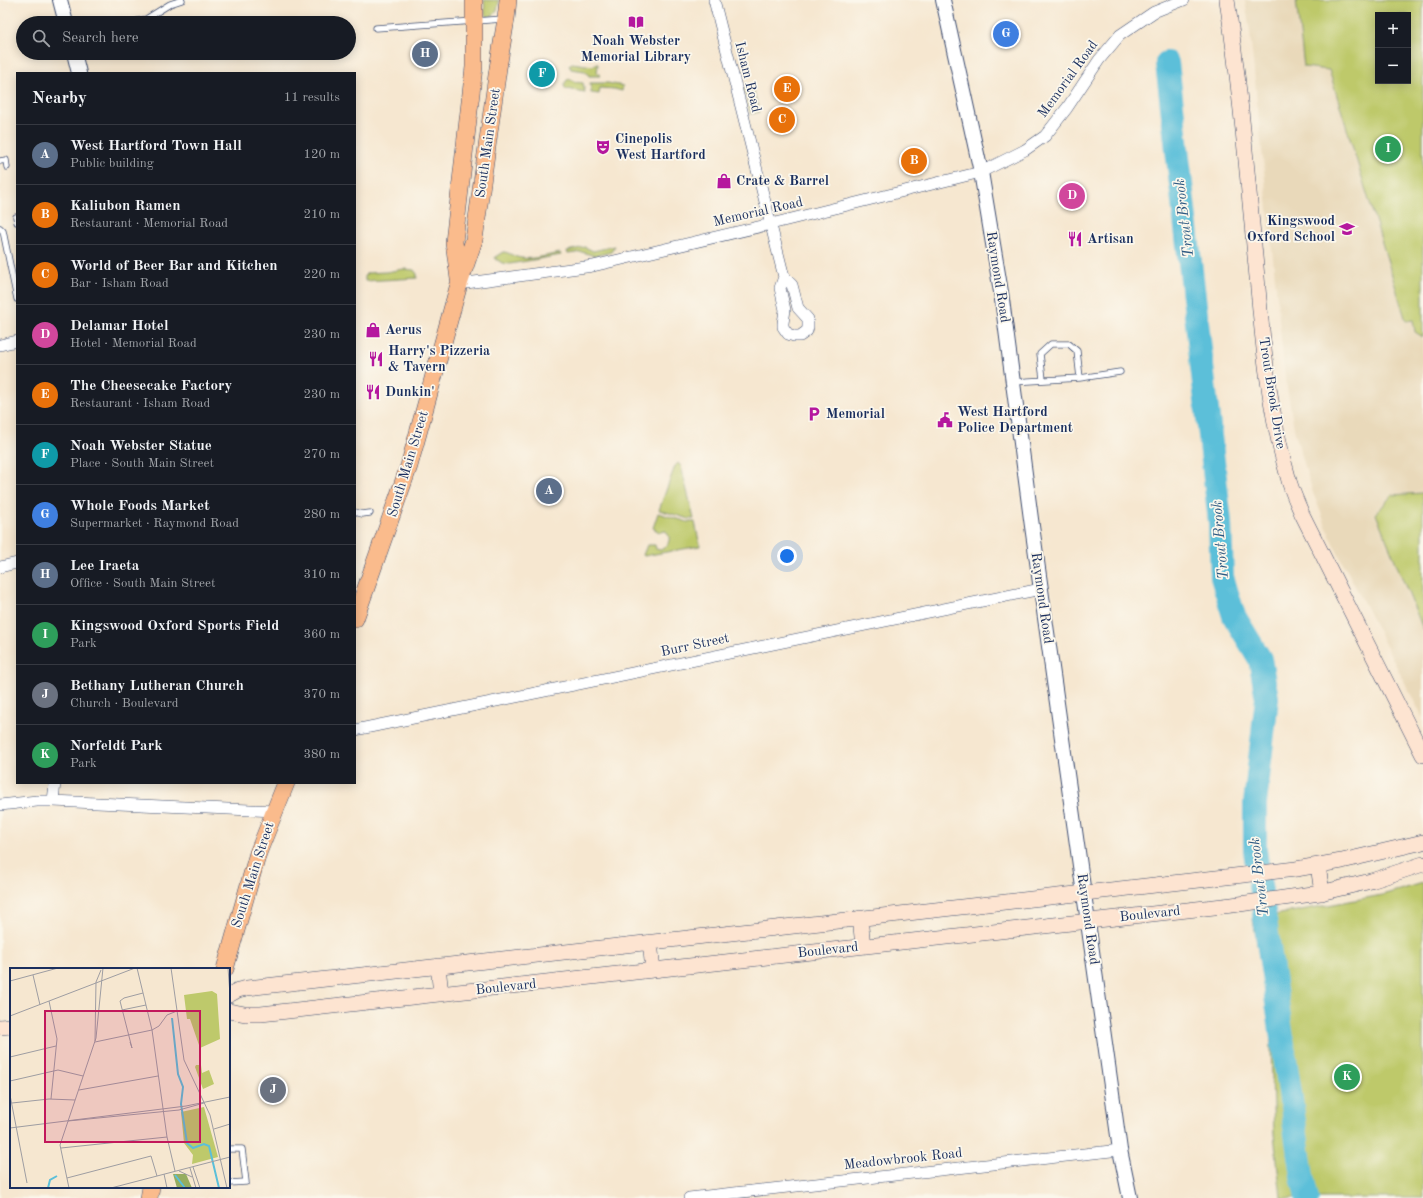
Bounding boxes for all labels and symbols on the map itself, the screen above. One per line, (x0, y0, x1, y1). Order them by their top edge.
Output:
library icon: Noah Webster Memorial Library (627, 13, 645, 31)
pin: G (993, 19, 1019, 49)
place label: Noah Webster Memorial Library (581, 34, 691, 64)
street label: Memorial Road (1035, 38, 1101, 120)
pin: H (412, 39, 438, 69)
street label: Isham Road (732, 40, 764, 114)
pin: F (529, 59, 555, 89)
pin: E (774, 74, 800, 104)
street label: South Main Street (473, 87, 503, 199)
pin: C (769, 105, 795, 135)
place label: Cinepolis West Hartford (615, 132, 706, 162)
pin: I (1375, 134, 1401, 164)
theatre icon: Cinepolis West Hartford (594, 138, 612, 156)
pin: B (901, 146, 927, 176)
shop icon: Crate & Barrel (715, 172, 733, 190)
place label: Crate & Barrel (736, 174, 829, 188)
water label: Trout Brook (1173, 178, 1197, 258)
pin: D (1059, 181, 1085, 211)
street label: Memorial Road (712, 195, 804, 229)
place label: Kingswood Oxford School (1247, 214, 1335, 244)
school or university icon: Kingswood Oxford School (1338, 220, 1356, 238)
street label: Raymond Road (984, 230, 1012, 324)
restaurant icon: Artisan (1066, 230, 1084, 248)
place label: Artisan (1087, 232, 1134, 246)
shop icon: Aerus (364, 321, 382, 339)
place label: Aerus (385, 323, 421, 337)
street label: Trout Brook Drive (1256, 336, 1288, 450)
place label: Harry's Pizzeria & Tavern (388, 344, 490, 374)
restaurant icon: Harry's Pizzeria & Tavern (367, 350, 385, 368)
restaurant icon: Dunkin' (364, 383, 382, 401)
place label: Dunkin' (385, 385, 435, 399)
parking icon: Memorial (805, 405, 823, 423)
place label: West Hartford Police Department (957, 405, 1073, 435)
place label: Memorial (826, 407, 885, 421)
street label: South Main Street (385, 409, 431, 519)
public building icon: West Hartford Police Department (936, 411, 954, 429)
pin: A (536, 476, 562, 506)
water label: Trout Brook (1210, 500, 1232, 580)
your location (777, 546, 797, 566)
street label: Raymond Road (1029, 551, 1055, 645)
street label: Burr Street (659, 631, 731, 659)
street label: South Main Street (229, 820, 277, 930)
water label: Trout Brook (1248, 837, 1272, 917)
street label: Raymond Road (1075, 872, 1101, 966)
street label: Boulevard (1119, 904, 1181, 924)
street label: Boulevard (797, 940, 859, 960)
inset map (10, 968, 230, 1188)
street label: Boulevard (475, 977, 537, 997)
pin: K (1334, 1062, 1360, 1092)
pin: J (260, 1075, 286, 1105)
street label: Meadowbrook Road (843, 1146, 963, 1172)

